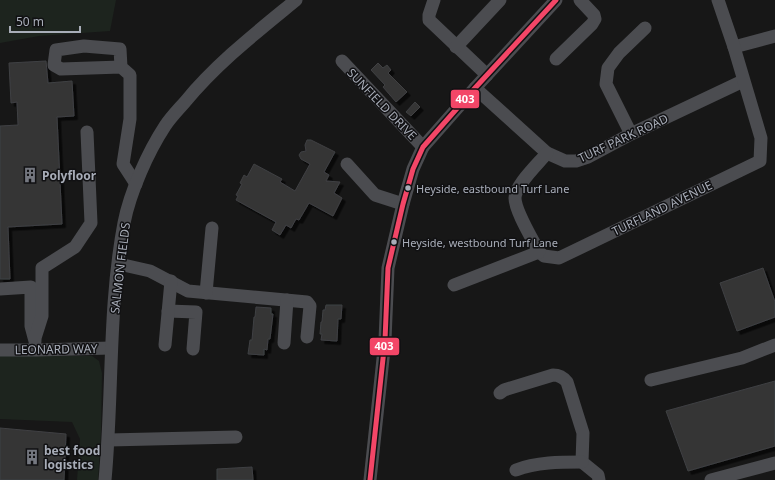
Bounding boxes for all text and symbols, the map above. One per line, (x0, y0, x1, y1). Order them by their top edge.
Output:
scale bar (10, 8, 80, 34)
text: 50 m (16, 13, 44, 30)
street label: SUNFIELD DRIVE (343, 64, 421, 144)
line badge: 403 (450, 89, 480, 109)
text: 403 (456, 91, 474, 106)
street label: TURF PARK ROAD (575, 110, 671, 166)
building icon: Polyfloor (21, 166, 39, 184)
place label: Polyfloor (42, 167, 97, 184)
street label: TURFLAND AVENUE (609, 176, 715, 240)
place label: Heyside, eastbound Turf Lane (416, 181, 569, 196)
marker: Heyside, eastbound Turf Lane (403, 183, 413, 193)
street label: SALMON FIELDS (106, 221, 134, 315)
place label: Heyside, westbound Turf Lane (402, 235, 558, 250)
marker: Heyside, westbound Turf Lane (389, 237, 399, 247)
line badge: 403 (369, 337, 400, 356)
text: 403 (375, 338, 393, 353)
street label: LEONARD WAY (14, 340, 98, 358)
place label: best food logistics (44, 442, 100, 473)
building icon: best food logistics (23, 448, 41, 466)

